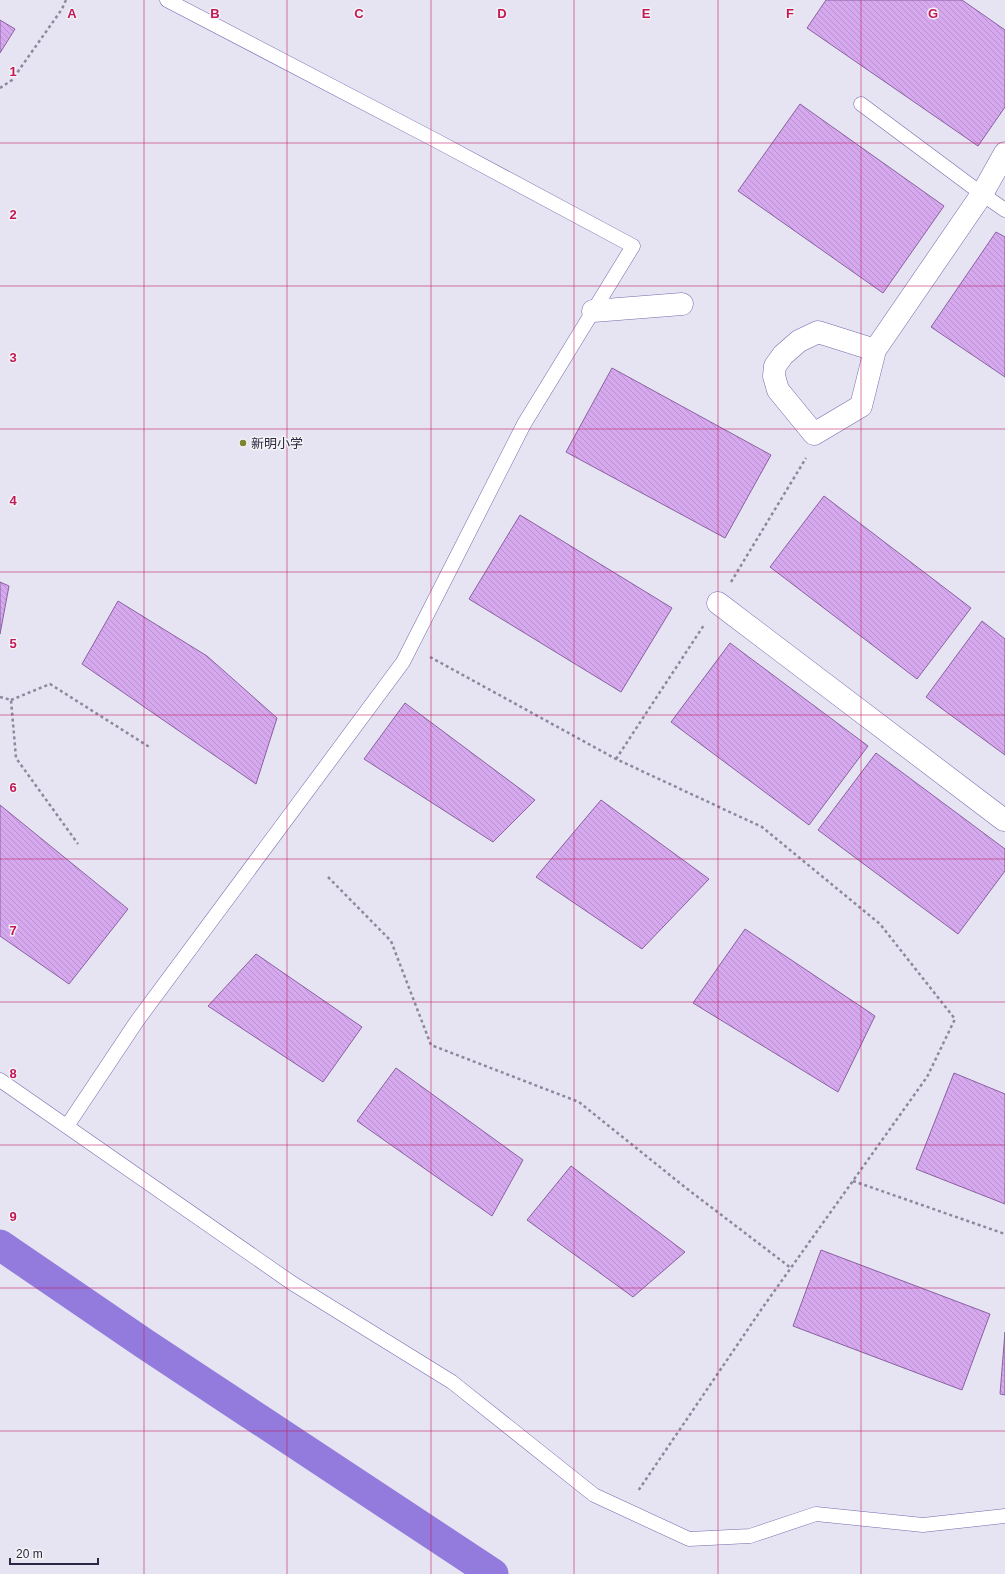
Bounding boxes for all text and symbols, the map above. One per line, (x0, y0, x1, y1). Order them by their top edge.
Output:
text: A (67, 6, 77, 21)
text: B (210, 6, 220, 21)
text: C (354, 6, 364, 21)
text: D (497, 6, 507, 21)
text: E (642, 6, 651, 21)
text: F (786, 6, 794, 21)
text: G (928, 6, 938, 21)
text: 1 (9, 64, 17, 79)
text: 2 (9, 207, 17, 222)
text: 3 (9, 350, 17, 365)
place label: 新明小学 (251, 436, 303, 451)
marker: 新明小学 (238, 438, 248, 448)
text: 4 (9, 493, 17, 508)
text: 5 (9, 636, 17, 651)
text: 6 (9, 780, 17, 795)
text: 7 (9, 923, 17, 938)
text: 8 (9, 1066, 17, 1081)
text: 9 (9, 1209, 17, 1224)
scale bar (10, 1540, 98, 1566)
text: 20 m (16, 1547, 43, 1561)

